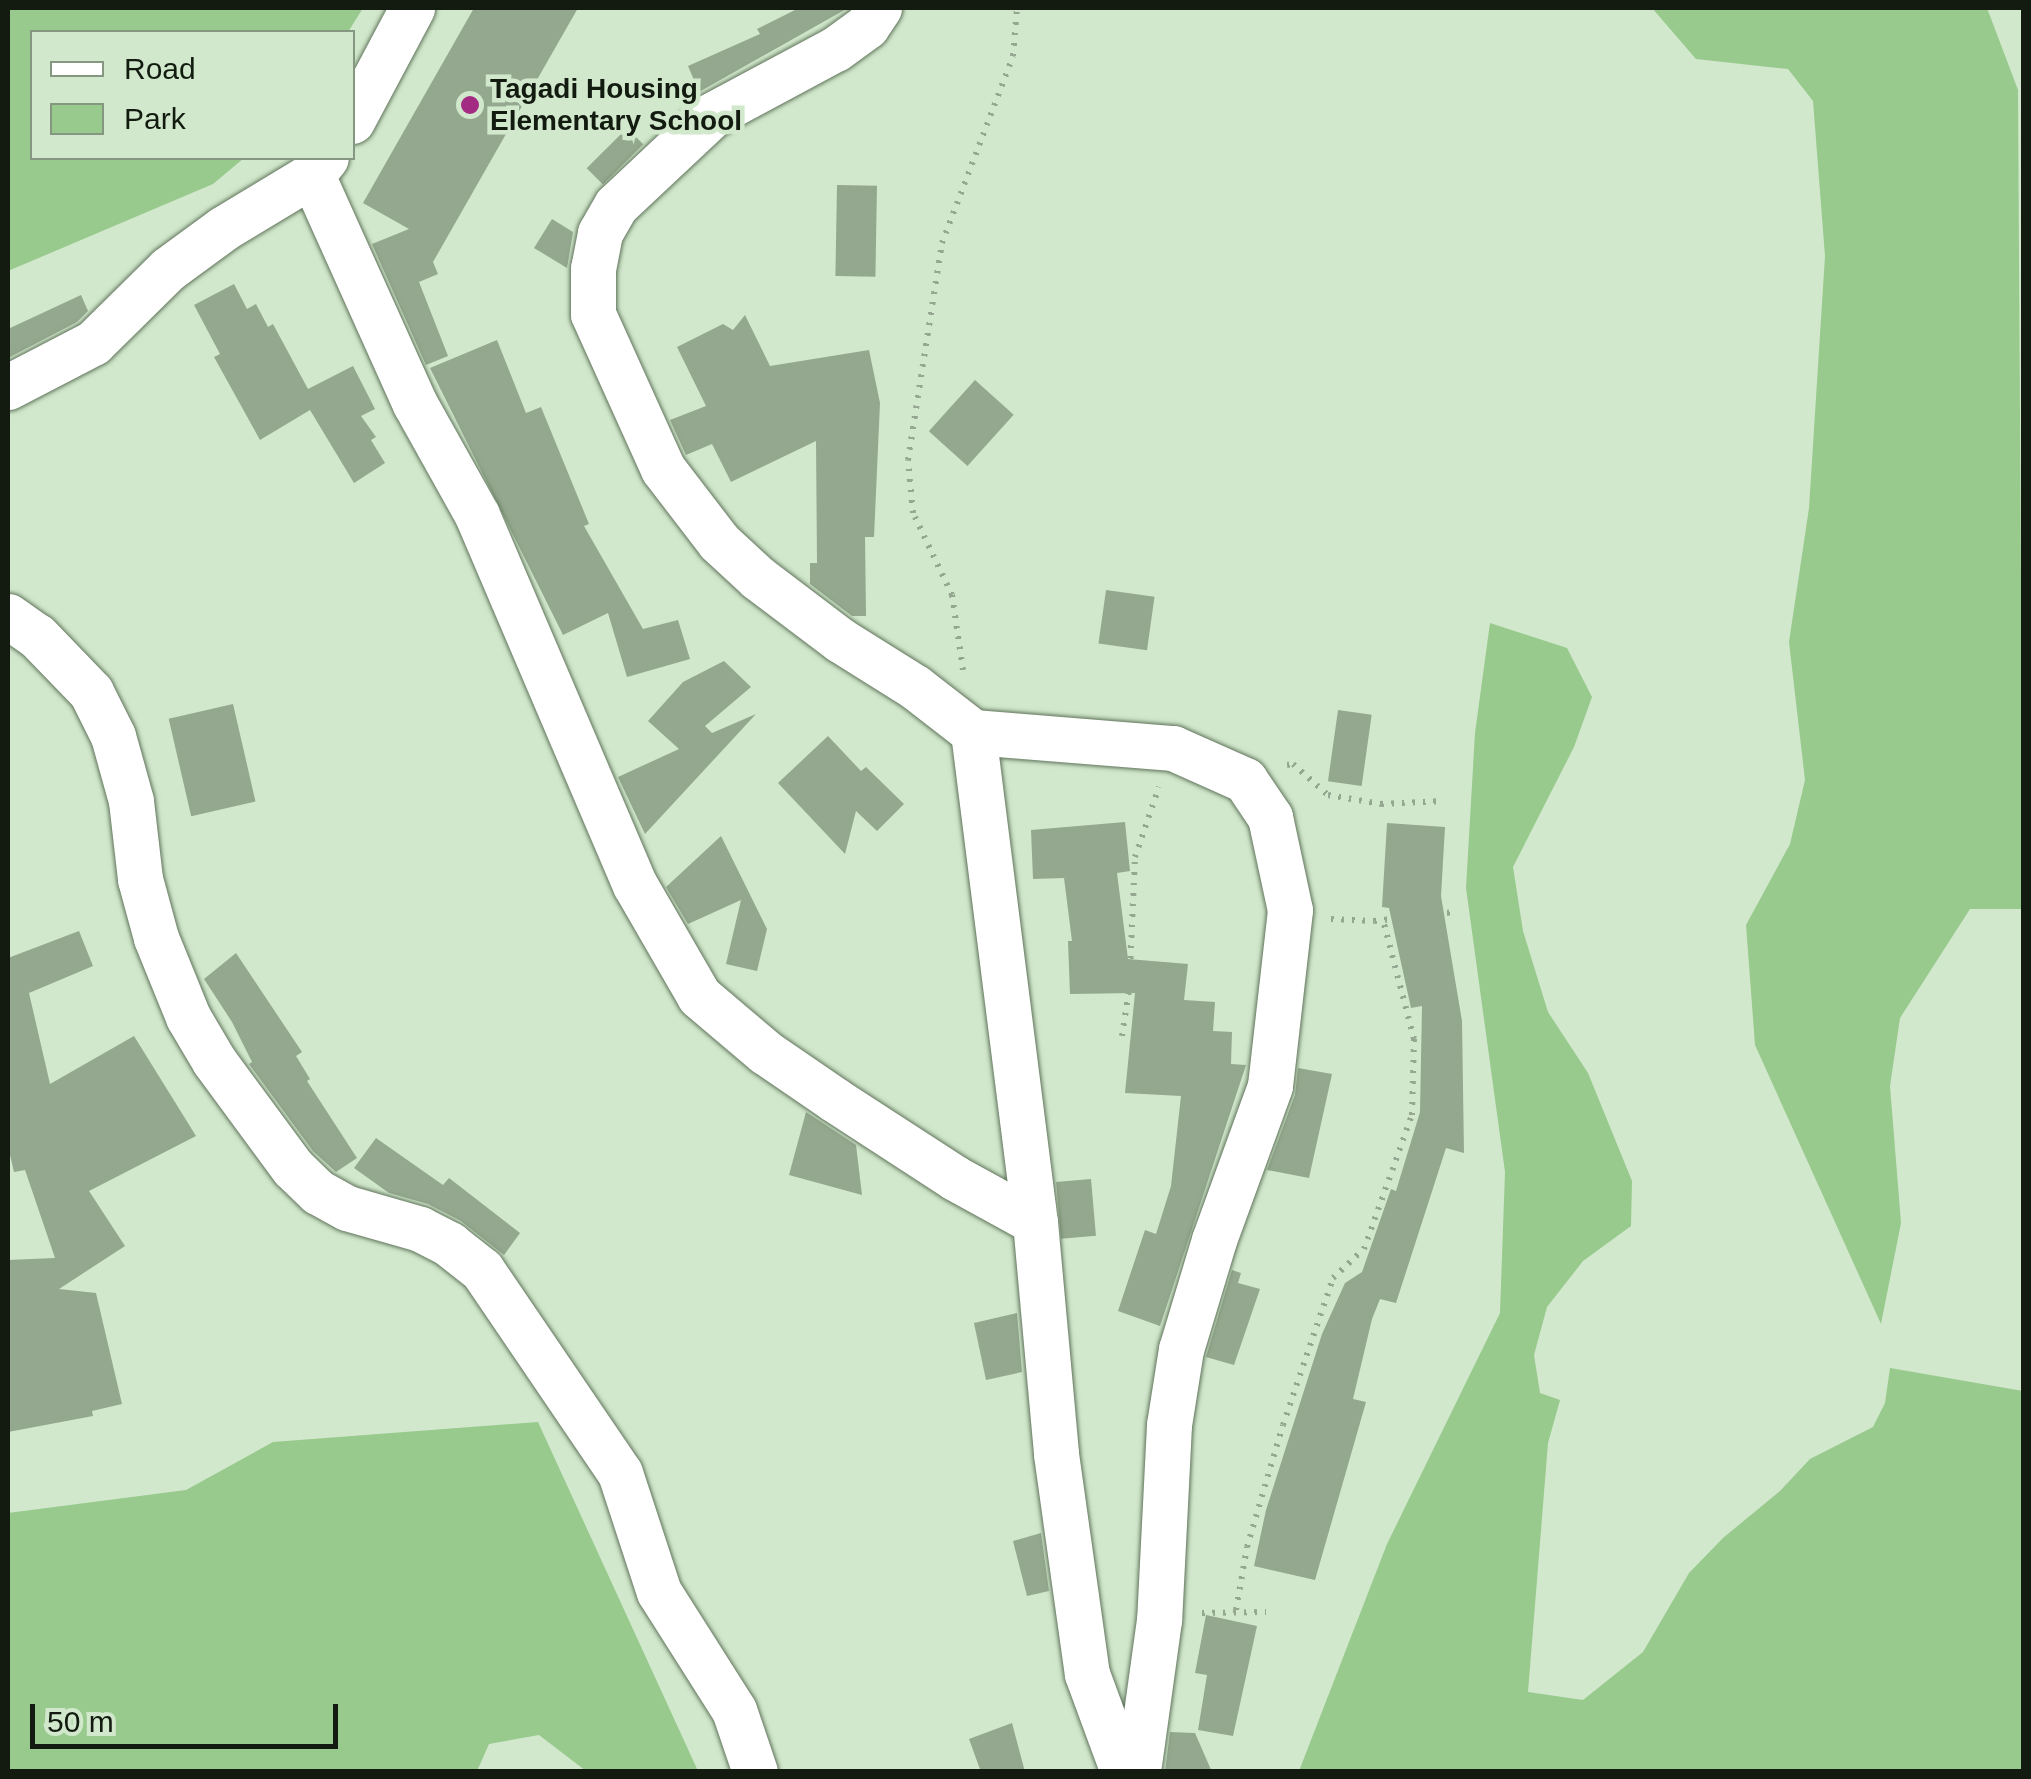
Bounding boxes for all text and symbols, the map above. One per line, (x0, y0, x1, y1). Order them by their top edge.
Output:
legend (30, 30, 355, 160)
text: Road (124, 52, 196, 85)
place label: Tagadi Housing Elementary School (490, 72, 742, 138)
marker: Tagadi Housing Elementary School (459, 94, 481, 116)
text: Park (124, 102, 186, 135)
scale bar (35, 1684, 342, 1746)
text: 50 m (47, 1705, 114, 1738)

